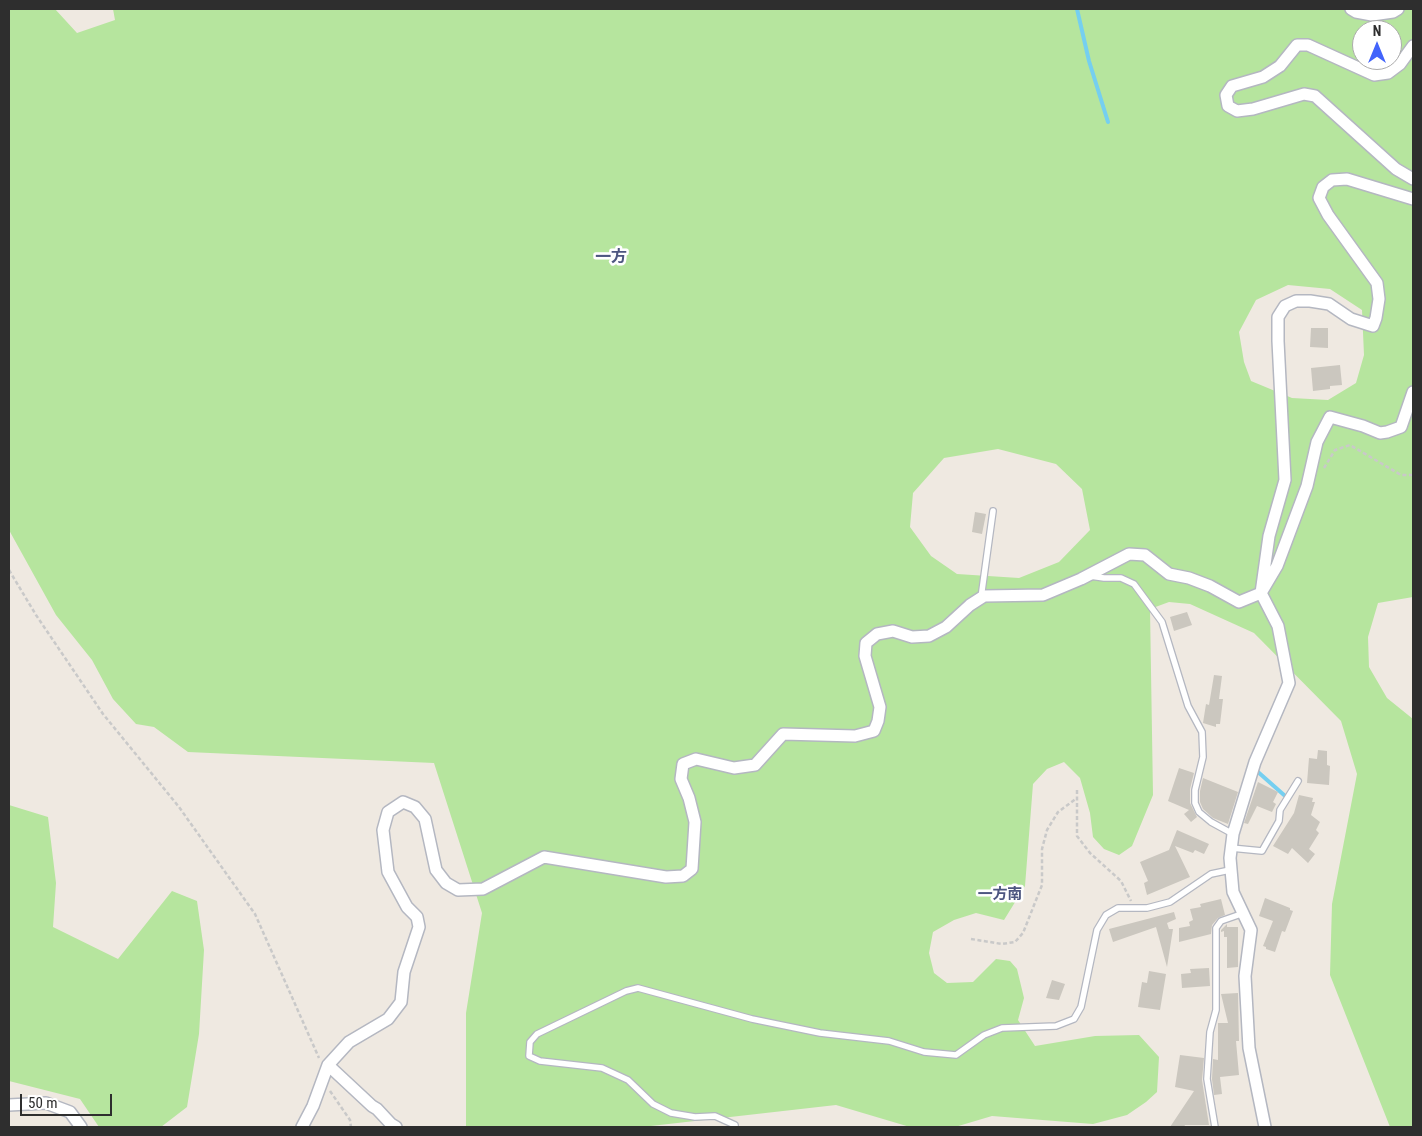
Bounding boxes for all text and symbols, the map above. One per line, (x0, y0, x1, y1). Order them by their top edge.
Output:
north arrow (1352, 20, 1402, 70)
text: N (1373, 23, 1381, 39)
district label: 一方 (595, 248, 627, 268)
district label: 一方南 (978, 886, 1022, 904)
scale bar (22, 1084, 115, 1116)
text: 50 m (28, 1094, 58, 1112)

